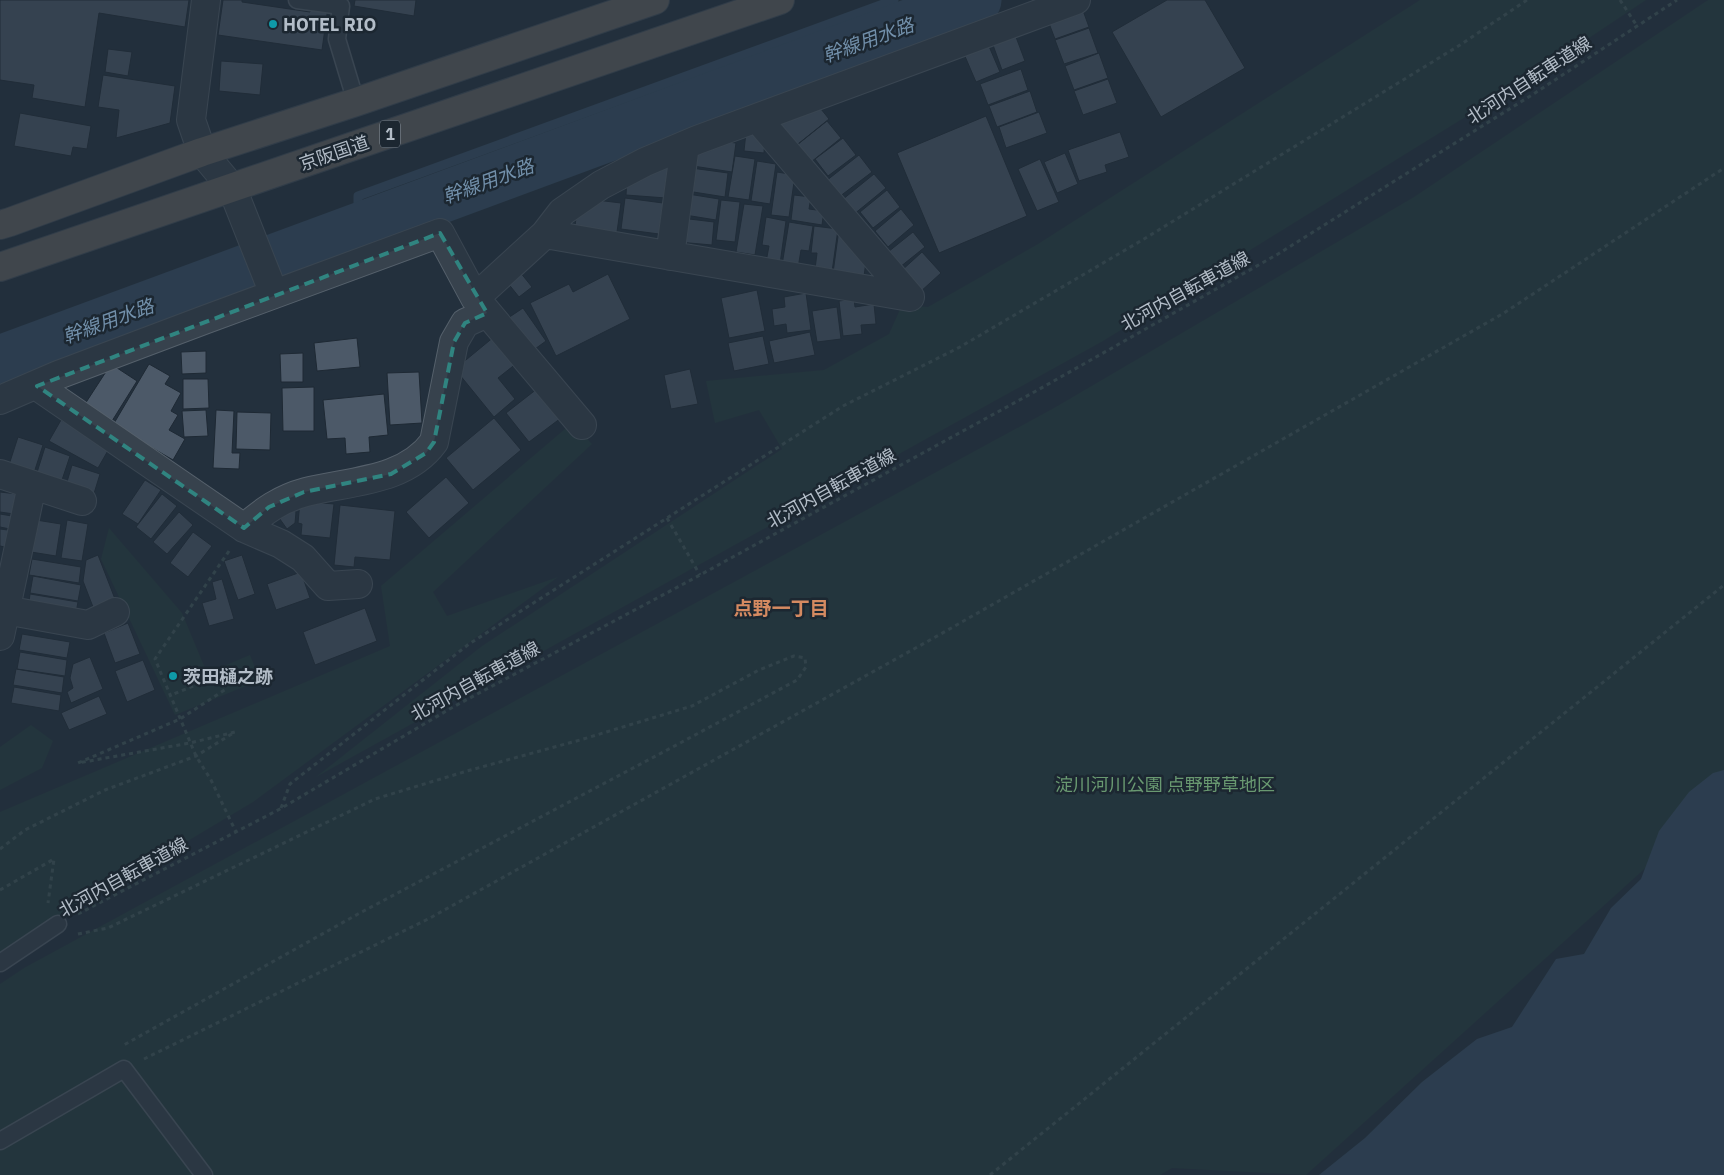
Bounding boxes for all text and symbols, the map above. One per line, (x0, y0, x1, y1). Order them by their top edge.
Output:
water label: 幹線用水路 (819, 12, 919, 68)
place label: HOTEL RIO (283, 13, 376, 36)
marker: HOTEL RIO (267, 18, 279, 30)
street label: 北河内自転車道線 (1462, 31, 1596, 129)
road number: 1 (380, 120, 400, 148)
street label: 京阪国道 (296, 130, 372, 176)
water label: 幹線用水路 (439, 153, 539, 209)
street label: 北河内自転車道線 (1116, 246, 1254, 336)
water label: 幹線用水路 (59, 293, 159, 349)
street label: 北河内自転車道線 (762, 443, 900, 533)
district label: 点野一丁目 (733, 596, 829, 620)
street label: 北河内自転車道線 (406, 636, 544, 726)
place label: 茨田樋之跡 (183, 665, 273, 688)
marker: 茨田樋之跡 (167, 670, 179, 682)
park label: 淀川河川公園 点野野草地区 (1055, 773, 1275, 796)
street label: 北河内自転車道線 (54, 832, 192, 922)

